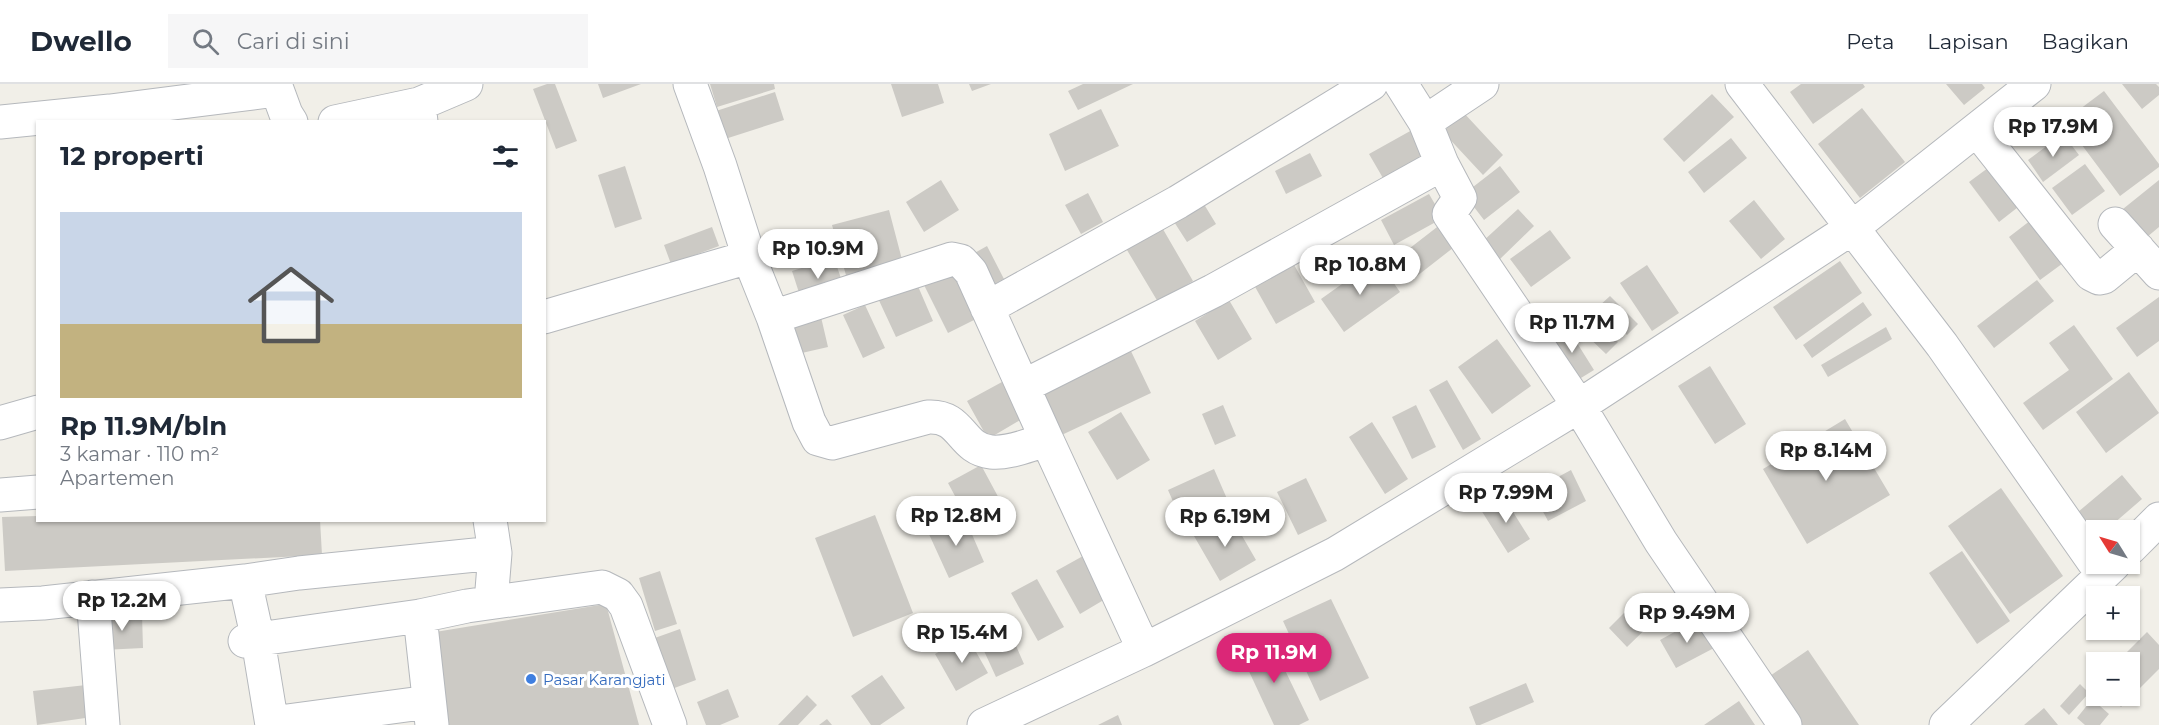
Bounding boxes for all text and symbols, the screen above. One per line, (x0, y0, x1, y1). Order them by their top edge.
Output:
search box (168, 14, 588, 68)
text: Dwello (30, 24, 132, 58)
icon: search (189, 25, 222, 58)
text: Cari di sini (237, 28, 350, 55)
text: Peta (1846, 29, 1894, 54)
text: Lapisan (1927, 29, 2009, 54)
text: Bagikan (2042, 29, 2129, 54)
pin: Rp 17.9M (1991, 107, 2115, 158)
text: Rp 17.9M (2008, 114, 2098, 138)
text: 12 properti (60, 140, 204, 172)
icon: filters (489, 140, 522, 173)
pin: Rp 10.9M (756, 229, 880, 280)
text: Rp 10.9M (772, 236, 864, 260)
pin: Rp 10.8M (1298, 245, 1422, 296)
icon: home (237, 251, 345, 359)
text: Rp 10.8M (1313, 252, 1407, 276)
pin: Rp 11.7M (1510, 303, 1634, 354)
text: Rp 11.7M (1529, 310, 1615, 334)
text: Rp 11.9M/bln (60, 410, 227, 442)
pin: Rp 8.14M (1764, 431, 1888, 482)
text: Rp 8.14M (1779, 438, 1873, 462)
text: 3 kamar · 110 m² (60, 442, 219, 466)
text: Apartemen (60, 466, 175, 490)
pin: Rp 7.99M (1444, 473, 1568, 524)
text: Rp 7.99M (1458, 480, 1554, 504)
pin: Rp 12.8M (894, 496, 1018, 547)
pin: Rp 6.19M (1163, 497, 1287, 548)
text: Rp 12.8M (910, 503, 1002, 527)
text: Rp 6.19M (1179, 504, 1271, 528)
north arrow (2086, 520, 2140, 574)
map controls (2086, 520, 2140, 706)
pin: Rp 12.2M (60, 581, 184, 632)
button: + (2086, 586, 2140, 640)
text: Rp 12.2M (77, 588, 167, 612)
pin: Rp 9.49M (1625, 593, 1749, 644)
text: Rp 9.49M (1638, 600, 1736, 624)
pin: Rp 15.4M (900, 613, 1024, 664)
text: Rp 15.4M (916, 620, 1008, 644)
pin: Rp 11.9M (1212, 633, 1336, 684)
text: Rp 11.9M (1231, 640, 1317, 664)
button: − (2086, 652, 2140, 706)
place label: Pasar Karangjati (543, 670, 666, 689)
marker: Pasar Karangjati (524, 672, 538, 686)

